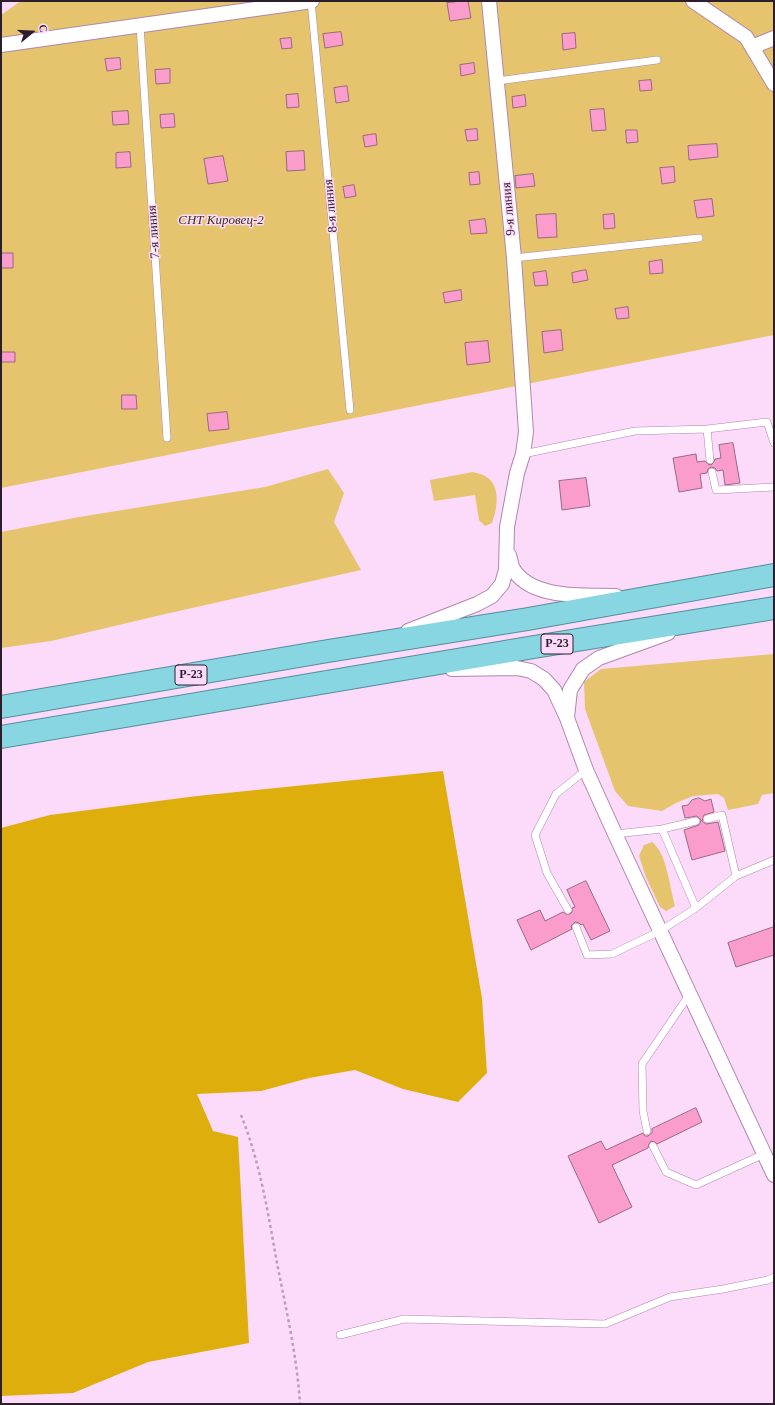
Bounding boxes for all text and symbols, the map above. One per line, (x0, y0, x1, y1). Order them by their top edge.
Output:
north arrow (12, 12, 52, 52)
text: С (36, 23, 50, 34)
street label: 8-я линия (321, 179, 341, 233)
street label: 9-я линия (499, 182, 519, 236)
street label: 7-я линия (144, 205, 164, 259)
park label: СНТ Кировец-2 (178, 213, 264, 229)
road number: Р-23 (541, 634, 573, 654)
road number: Р-23 (175, 665, 207, 685)

